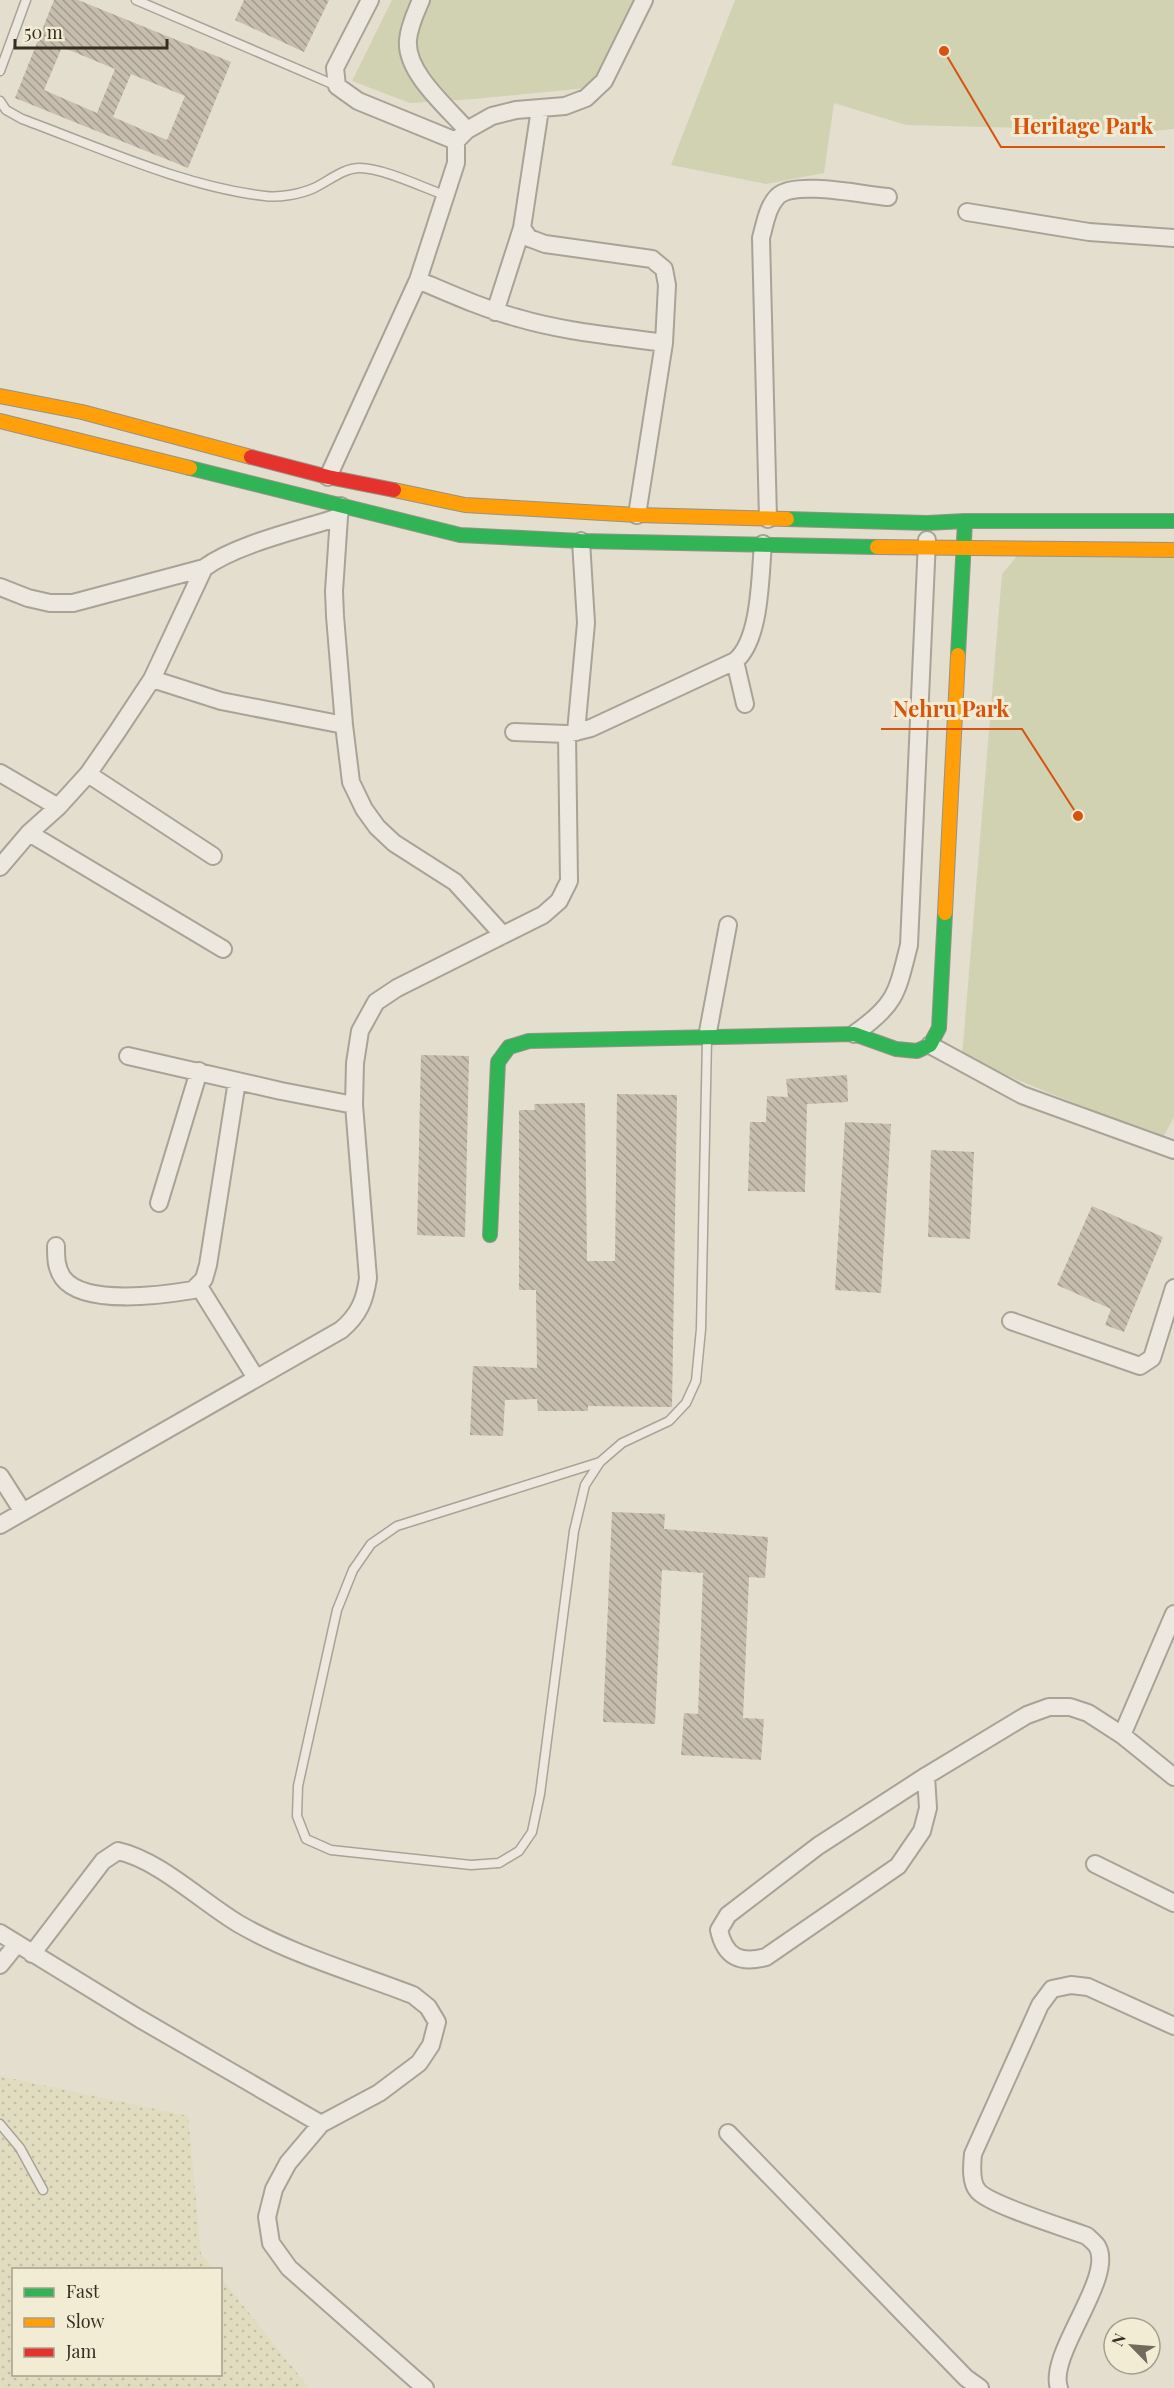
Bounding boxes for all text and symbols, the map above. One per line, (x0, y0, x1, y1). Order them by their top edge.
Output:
scale bar (15, 12, 166, 50)
text: 50 m (24, 20, 63, 44)
callout: Heritage Park (1001, 107, 1165, 147)
text: Heritage Park (1013, 110, 1153, 140)
callout: Nehru Park (881, 689, 1022, 729)
text: Nehru Park (893, 693, 1009, 723)
legend (12, 2268, 222, 2376)
text: Fast (66, 2279, 100, 2303)
text: Slow (66, 2309, 104, 2333)
north arrow (1102, 2316, 1162, 2376)
text: N (1106, 2329, 1130, 2349)
text: Jam (65, 2339, 96, 2363)

